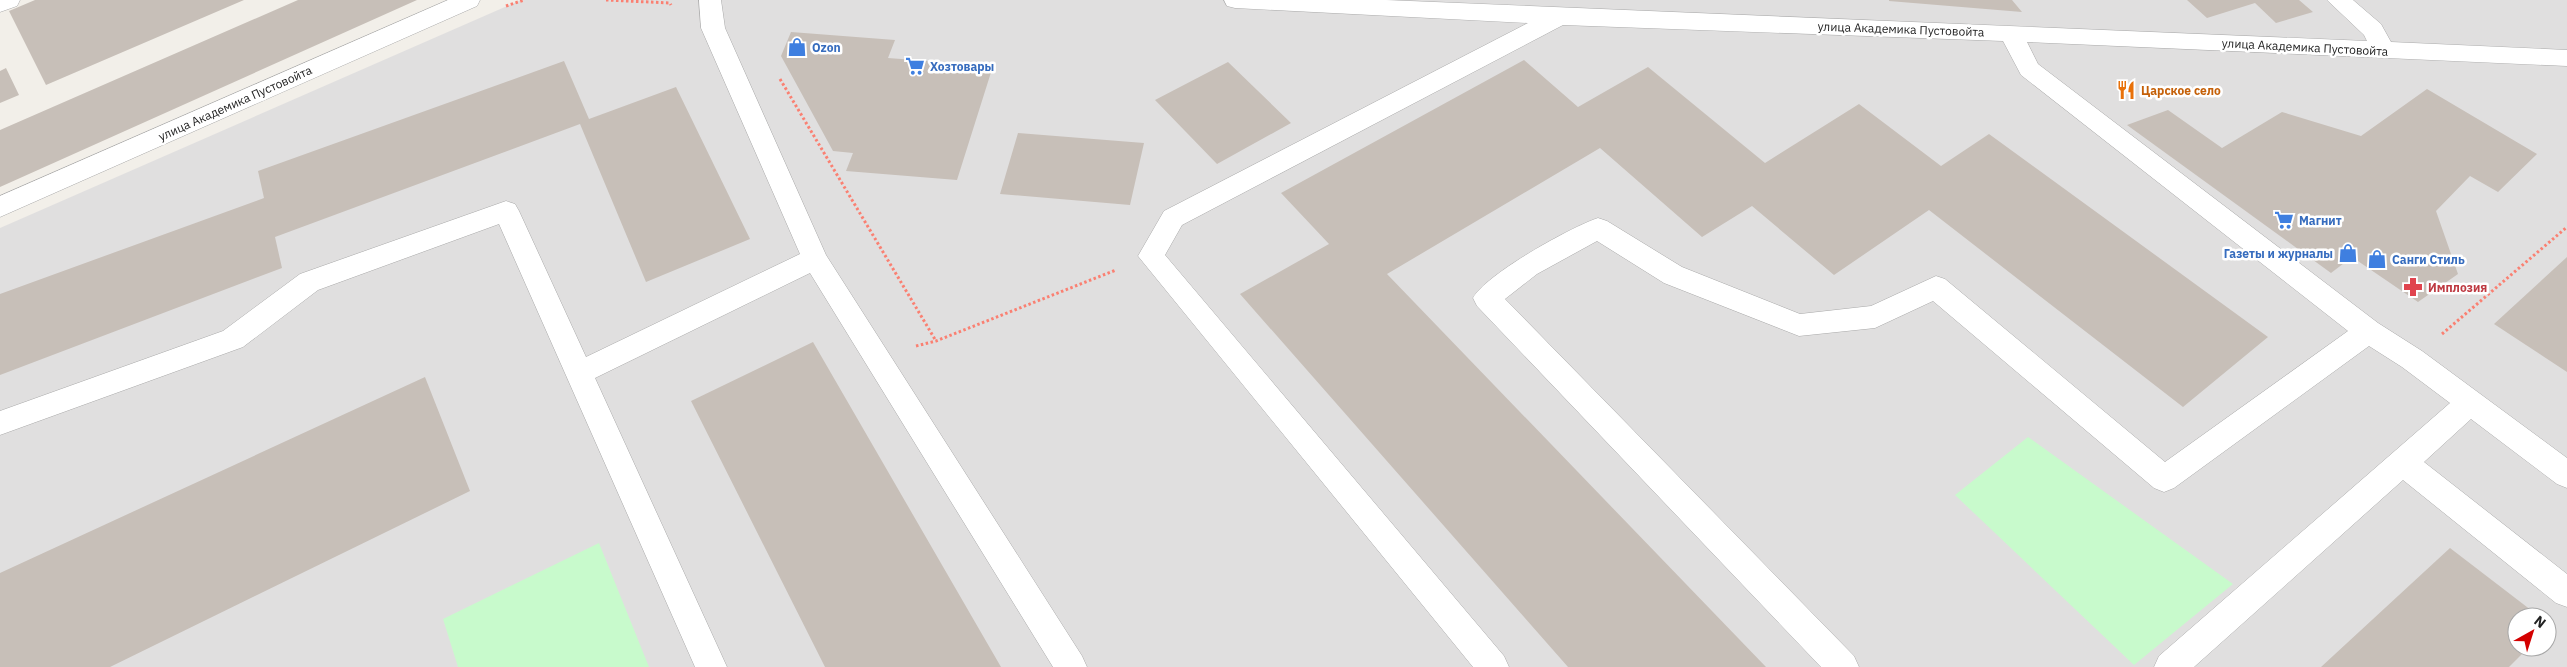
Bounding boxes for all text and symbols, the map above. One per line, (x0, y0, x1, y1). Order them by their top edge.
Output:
street label: улица Академика Пустовойта (1817, 19, 1985, 39)
street label: улица Академика Пустовойта (2221, 35, 2389, 59)
shop icon: Ozon (786, 36, 808, 58)
place label: Ozon (812, 40, 841, 55)
supermarket icon: Хозтовары (904, 55, 926, 77)
place label: Хозтовары (930, 59, 994, 74)
street label: улица Академика Пустовойта (156, 62, 315, 144)
restaurant icon: Царское село (2115, 79, 2137, 101)
place label: Царское село (2141, 83, 2221, 98)
supermarket icon: Магнит (2273, 209, 2295, 231)
place label: Магнит (2299, 213, 2342, 228)
shop icon: Газеты и журналы (2337, 242, 2359, 264)
place label: Газеты и журналы (2224, 246, 2333, 261)
shop icon: Санги Стиль (2366, 248, 2388, 270)
place label: Санги Стиль (2392, 252, 2465, 267)
pharmacy icon: Имплозия (2402, 276, 2424, 298)
place label: Имплозия (2428, 280, 2487, 295)
north arrow (2507, 607, 2557, 657)
text: N (2531, 612, 2550, 632)

